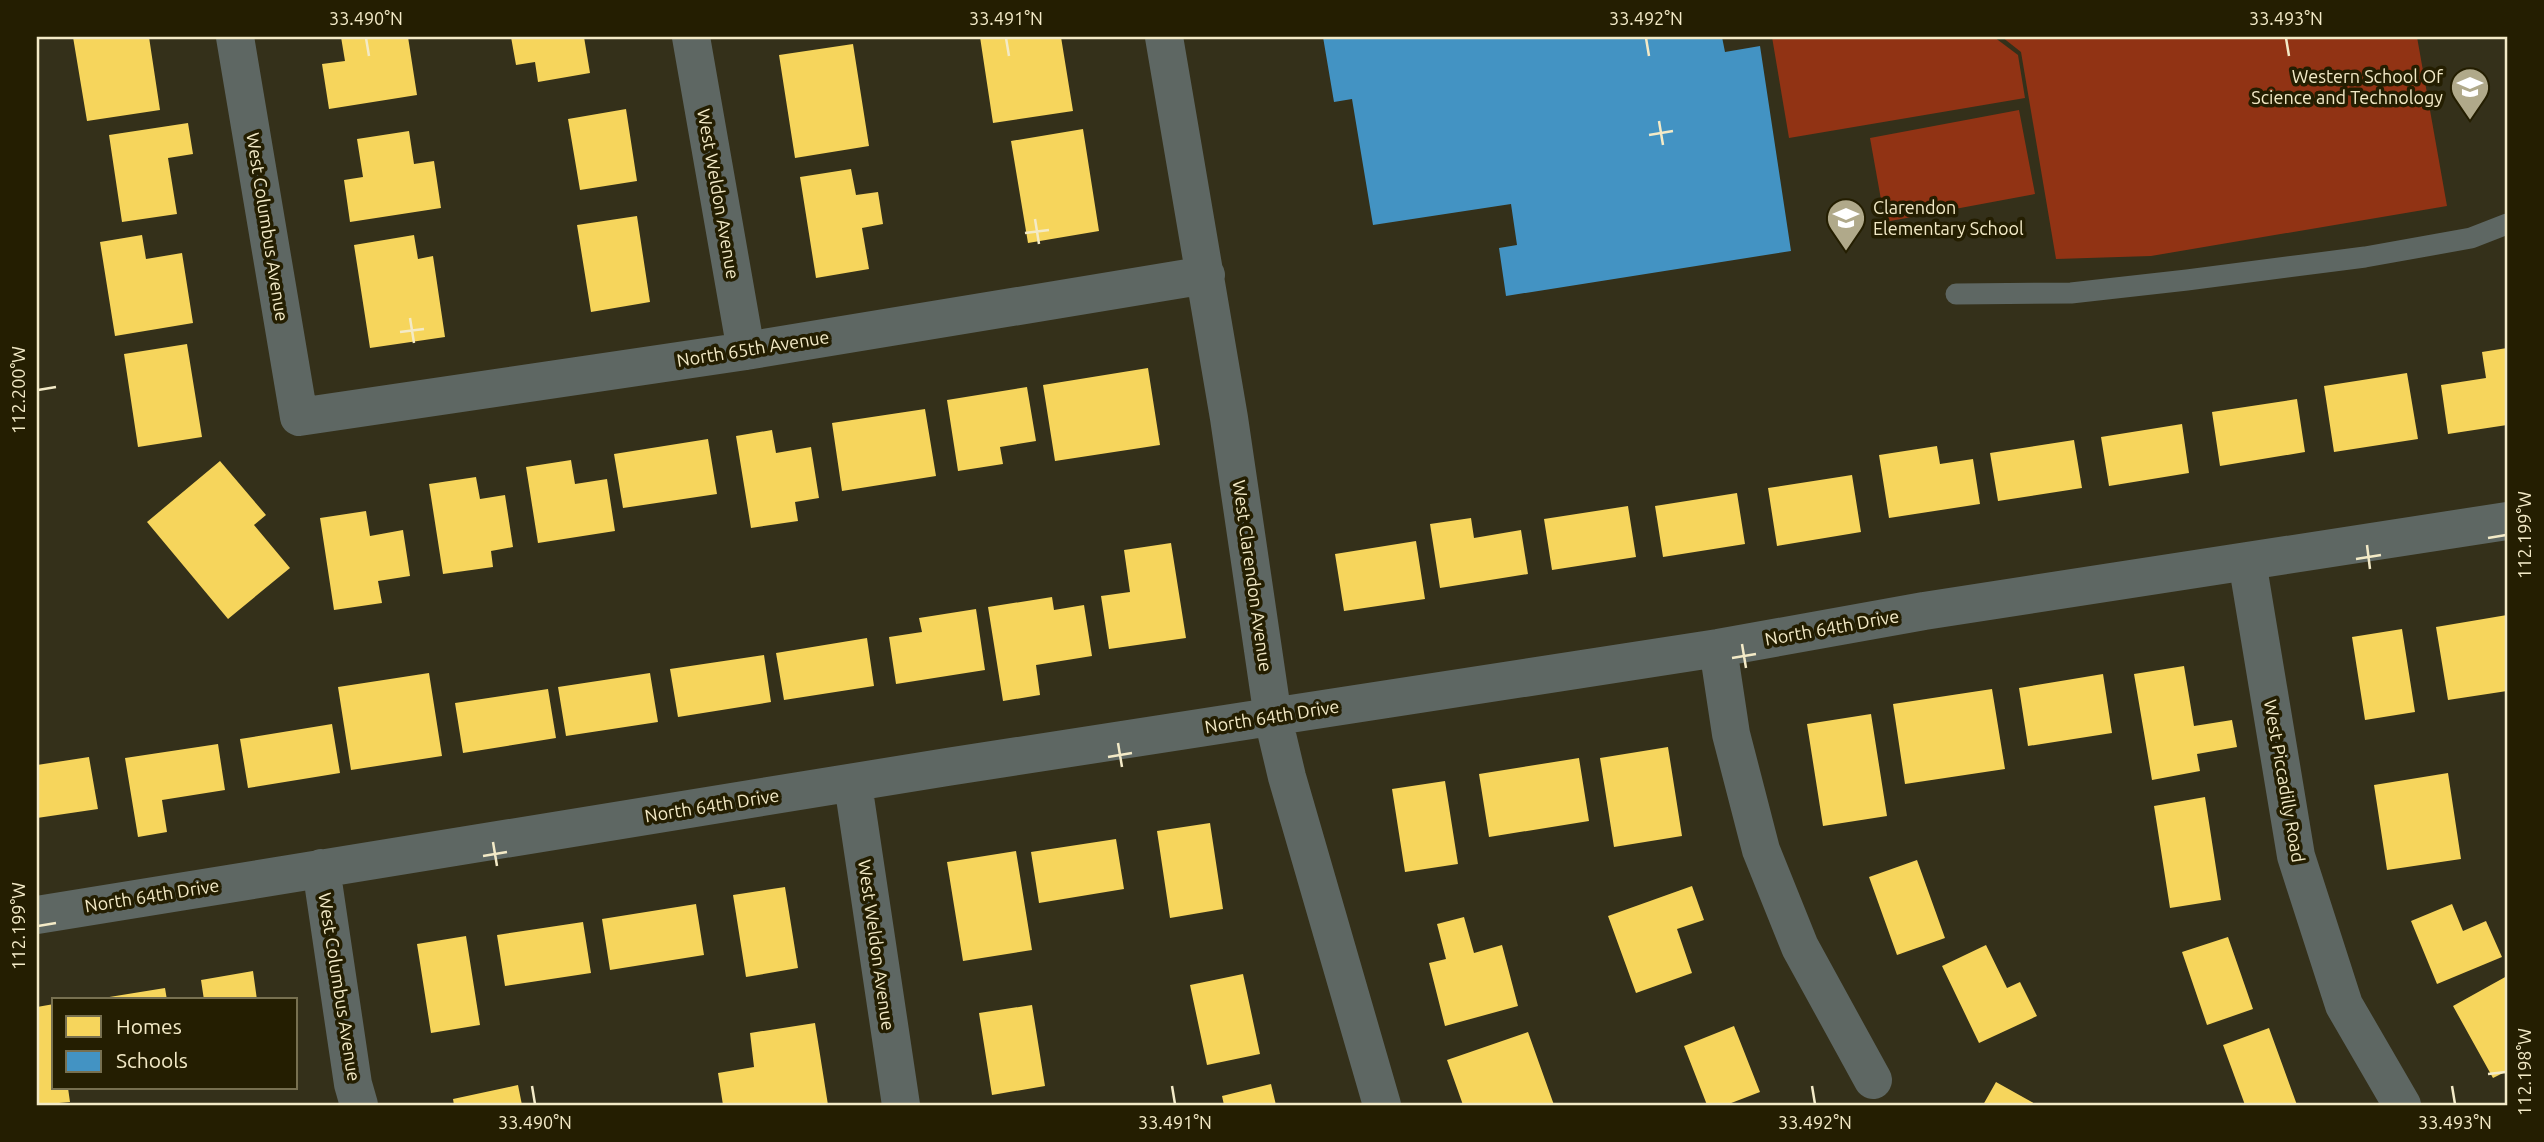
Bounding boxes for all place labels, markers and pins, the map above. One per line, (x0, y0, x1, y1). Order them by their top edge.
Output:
place label: Western School Of Science and Technology (2251, 66, 2443, 107)
school or university icon: Western School Of Science and Technology (2449, 66, 2491, 121)
school or university icon: Clarendon Elementary School (1825, 197, 1867, 252)
place label: Clarendon Elementary School (1873, 197, 2024, 238)

